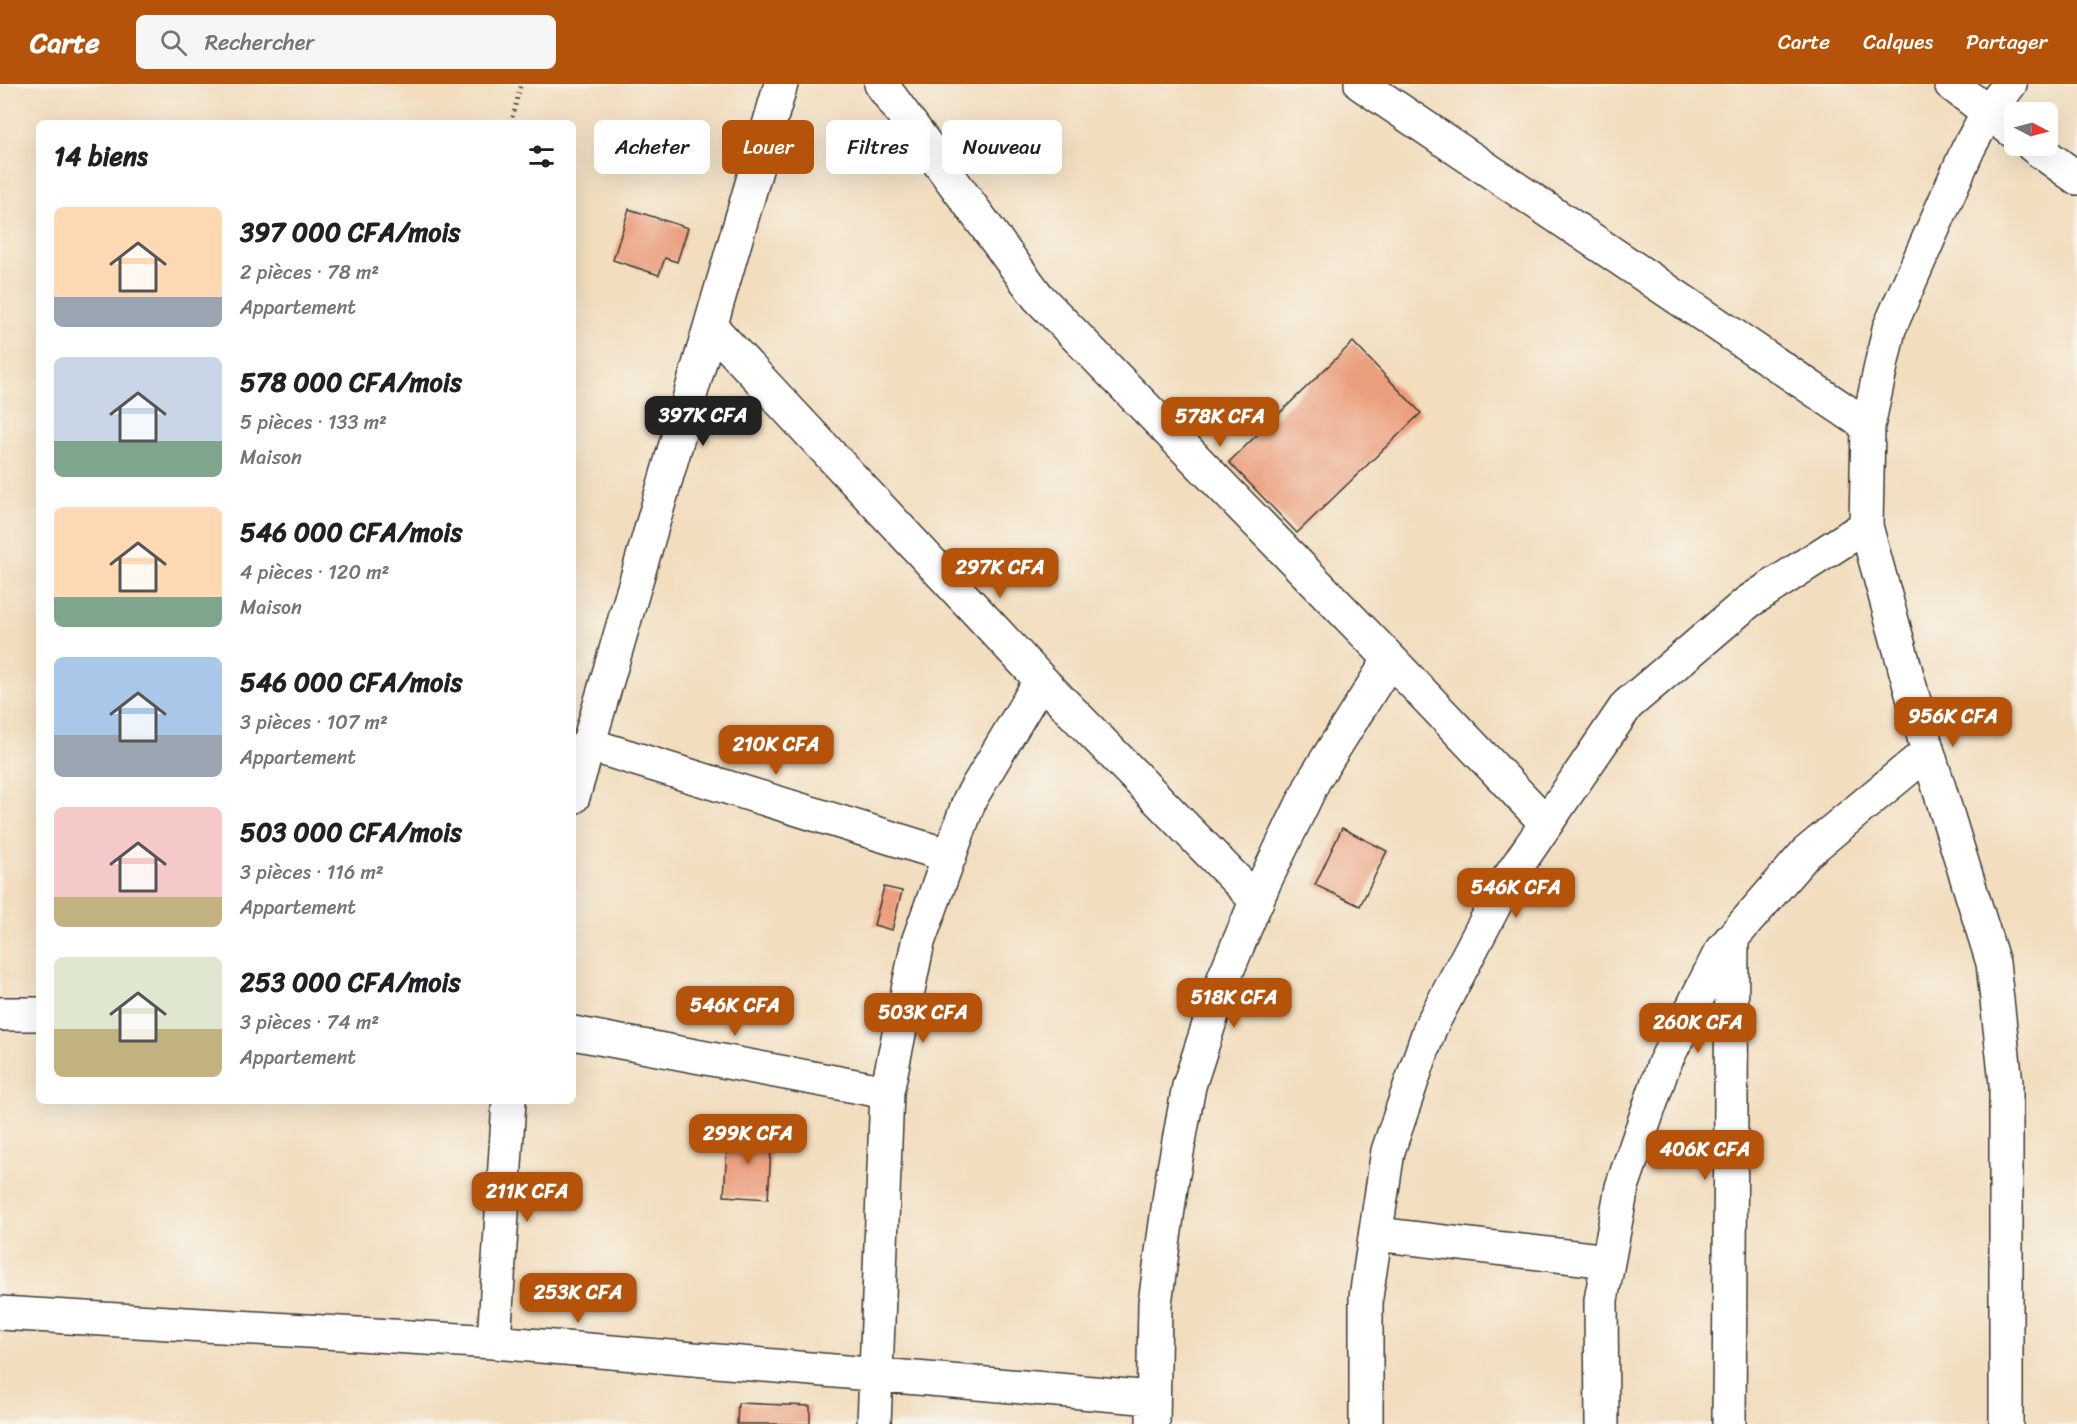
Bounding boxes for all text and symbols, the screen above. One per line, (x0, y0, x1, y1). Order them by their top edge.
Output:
search box (136, 15, 556, 69)
text: Carte (30, 18, 100, 67)
text: Rechercher (205, 23, 314, 62)
text: Carte (1778, 23, 1830, 61)
text: Calques (1863, 23, 1933, 61)
text: Partager (1966, 23, 2047, 61)
icon: search (157, 26, 190, 59)
north arrow (2004, 102, 2058, 156)
map controls (2004, 102, 2058, 156)
chip: Acheter (594, 120, 710, 174)
chip: Louer (722, 120, 814, 174)
chip: Filtres (826, 120, 930, 174)
chip: Nouveau (942, 120, 1062, 174)
text: 14 biens (54, 133, 148, 179)
icon: filters (525, 140, 558, 173)
text: 397 000 CFA/mois (240, 209, 461, 255)
icon: home (102, 231, 174, 303)
text: 2 pièces · 78 m² (240, 255, 379, 290)
text: Appartement (240, 290, 356, 325)
text: 578 000 CFA/mois (240, 359, 462, 405)
icon: home (102, 381, 174, 453)
pin: 397K CFA (641, 396, 765, 447)
pin: 578K CFA (1158, 397, 1282, 448)
text: 397K CFA (659, 398, 747, 433)
text: 578K CFA (1175, 399, 1265, 434)
text: 5 pièces · 133 m² (240, 405, 387, 440)
text: Maison (240, 440, 302, 475)
text: 546 000 CFA/mois (240, 509, 462, 555)
icon: home (102, 531, 174, 603)
pin: 297K CFA (938, 548, 1062, 599)
text: 297K CFA (955, 550, 1045, 585)
text: 4 pièces · 120 m² (240, 555, 389, 590)
text: Maison (240, 590, 302, 625)
text: 546 000 CFA/mois (240, 659, 462, 705)
icon: home (102, 681, 174, 753)
pin: 956K CFA (1891, 697, 2015, 748)
text: 956K CFA (1908, 699, 1998, 734)
text: 3 pièces · 107 m² (240, 705, 388, 740)
pin: 210K CFA (714, 725, 838, 776)
text: 210K CFA (733, 727, 819, 762)
text: Appartement (240, 740, 356, 775)
text: 503 000 CFA/mois (240, 809, 462, 855)
icon: home (102, 831, 174, 903)
text: 3 pièces · 116 m² (240, 855, 384, 890)
pin: 546K CFA (1454, 868, 1578, 919)
text: 546K CFA (1471, 870, 1561, 905)
text: Appartement (240, 890, 356, 925)
text: 253 000 CFA/mois (240, 959, 461, 1005)
pin: 518K CFA (1172, 978, 1296, 1029)
text: 518K CFA (1191, 980, 1277, 1015)
icon: home (102, 981, 174, 1053)
pin: 546K CFA (673, 986, 797, 1037)
text: 546K CFA (690, 988, 780, 1023)
pin: 503K CFA (861, 993, 985, 1044)
text: 503K CFA (878, 995, 968, 1030)
pin: 260K CFA (1636, 1003, 1760, 1054)
text: 3 pièces · 74 m² (240, 1005, 379, 1040)
text: 260K CFA (1653, 1005, 1743, 1040)
text: Appartement (240, 1040, 356, 1075)
pin: 299K CFA (686, 1114, 810, 1165)
text: 299K CFA (703, 1116, 793, 1151)
pin: 406K CFA (1643, 1130, 1767, 1181)
text: 406K CFA (1660, 1132, 1750, 1167)
pin: 211K CFA (465, 1172, 589, 1223)
text: 211K CFA (486, 1174, 568, 1209)
pin: 253K CFA (516, 1273, 640, 1324)
text: 253K CFA (534, 1275, 622, 1310)

